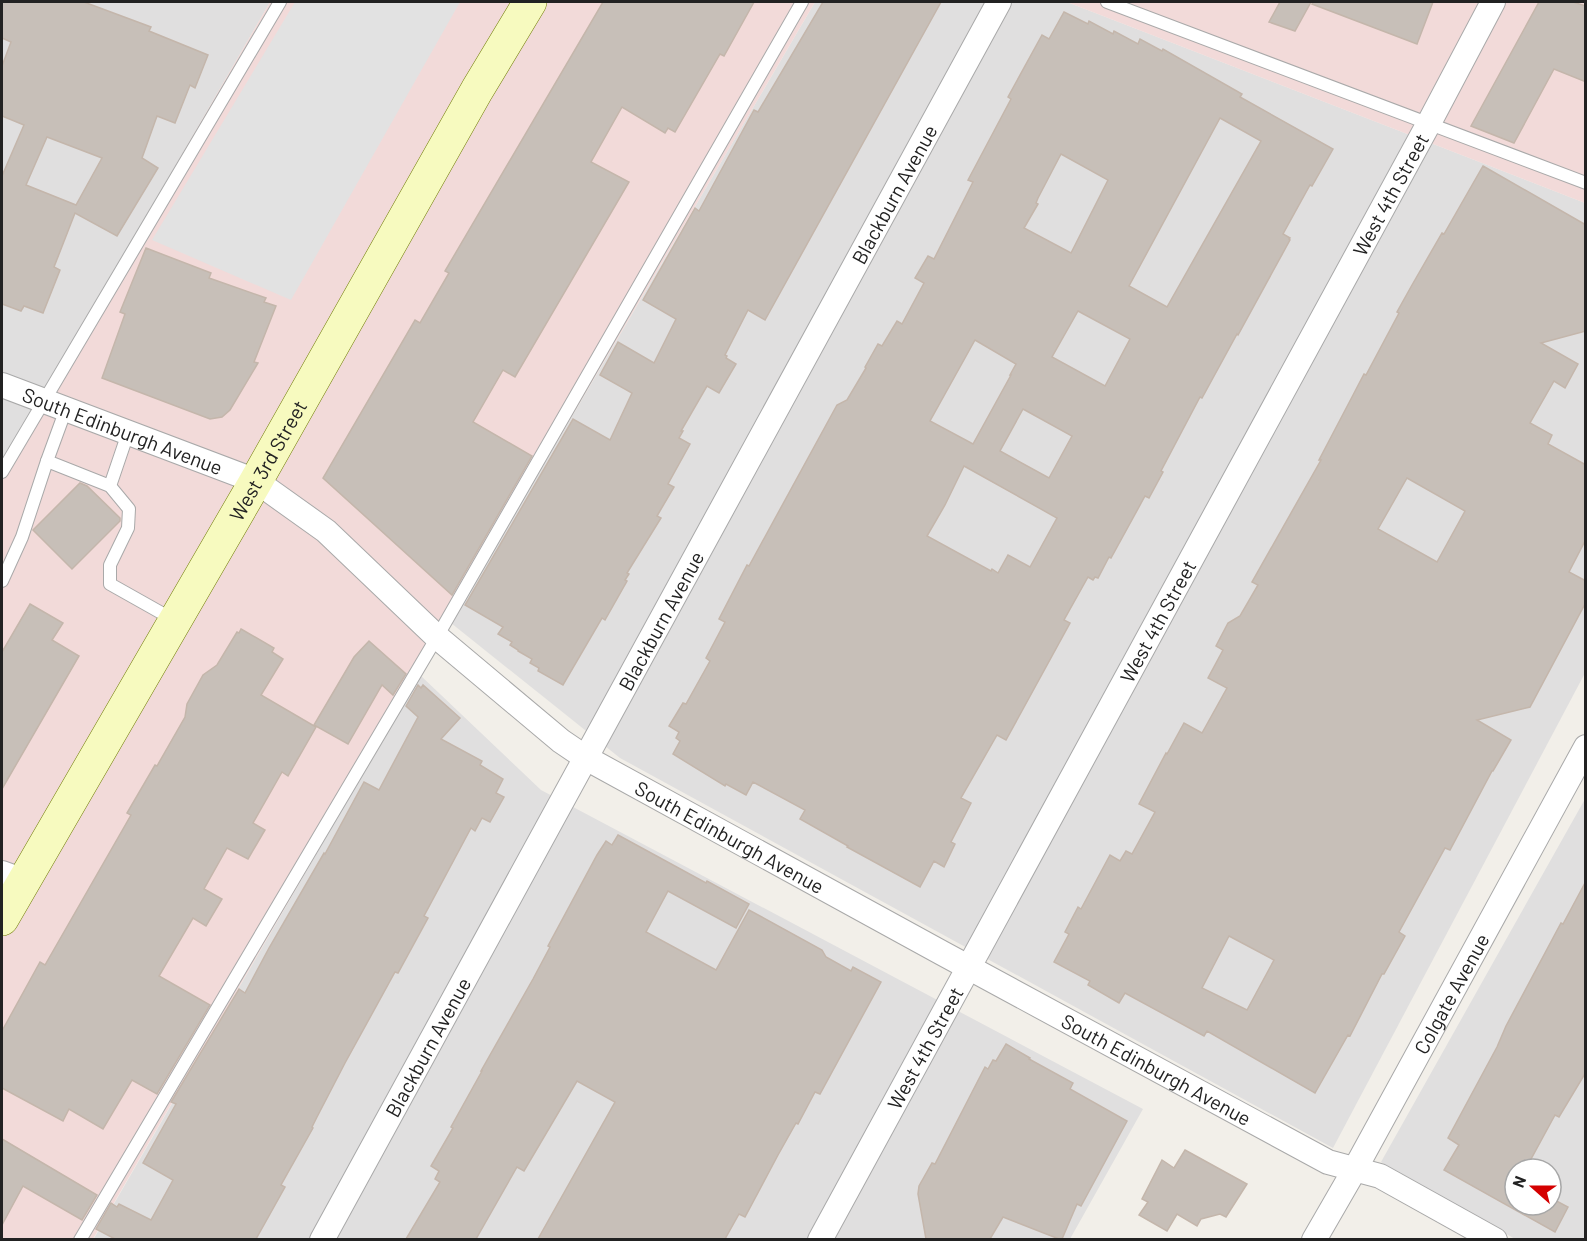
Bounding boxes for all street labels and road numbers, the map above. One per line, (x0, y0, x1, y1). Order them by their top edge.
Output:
street label: Blackburn Avenue (846, 120, 942, 268)
street label: West 4th Street (1347, 129, 1433, 260)
street label: South Edinburgh Avenue (19, 382, 226, 479)
street label: West 3rd Street (224, 396, 311, 525)
street label: Blackburn Avenue (613, 547, 708, 694)
street label: West 4th Street (1114, 556, 1200, 686)
street label: South Edinburgh Avenue (631, 775, 829, 898)
street label: Colgate Avenue (1408, 929, 1494, 1058)
street label: Blackburn Avenue (380, 973, 475, 1121)
street label: West 4th Street (882, 982, 968, 1113)
street label: South Edinburgh Avenue (1058, 1008, 1256, 1130)

